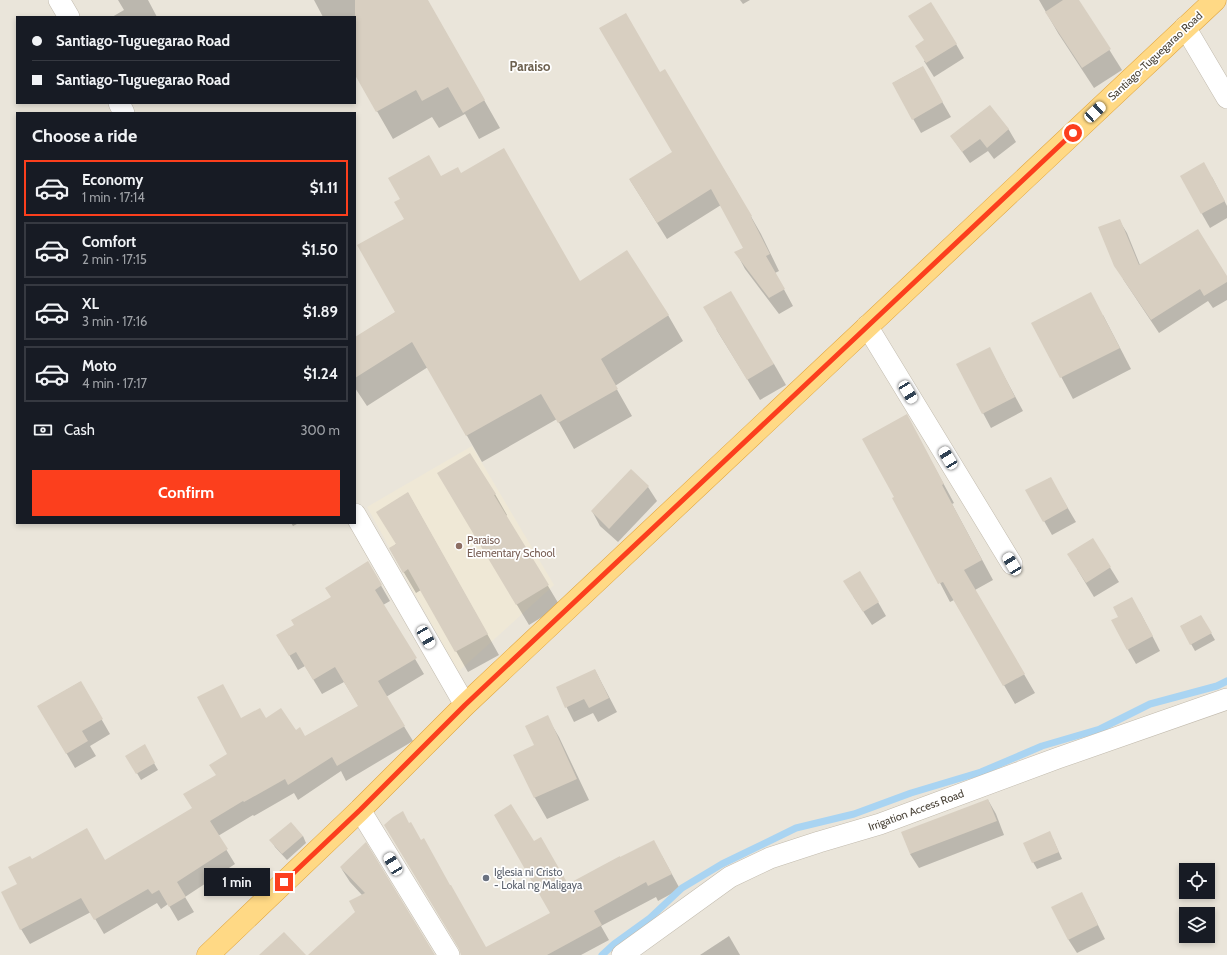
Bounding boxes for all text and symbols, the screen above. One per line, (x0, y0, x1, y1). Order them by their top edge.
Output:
street label: Santiago-Tuguegarao Road (1105, 9, 1205, 103)
text: Santiago-Tuguegarao Road (56, 32, 230, 50)
district label: Paraiso (510, 58, 551, 74)
text: Santiago-Tuguegarao Road (56, 71, 230, 89)
car (1082, 99, 1108, 125)
route start (1064, 124, 1082, 142)
text: Choose a ride (32, 125, 137, 147)
icon: car (34, 170, 70, 206)
text: Economy (82, 171, 143, 189)
text: $1.11 (310, 179, 338, 197)
text: 1 min · 17:14 (82, 189, 145, 205)
icon: car (34, 232, 70, 268)
text: Comfort (82, 233, 136, 251)
text: $1.50 (302, 241, 338, 259)
text: 2 min · 17:15 (82, 251, 147, 267)
icon: car (34, 294, 70, 330)
text: XL (82, 295, 99, 313)
text: $1.89 (303, 303, 338, 321)
text: 3 min · 17:16 (82, 313, 147, 329)
icon: car (34, 356, 70, 392)
text: Moto (82, 357, 116, 375)
text: $1.24 (303, 365, 338, 383)
text: 4 min · 17:17 (82, 375, 147, 391)
car (897, 379, 919, 405)
icon: cash (32, 419, 54, 441)
text: Cash (64, 421, 95, 439)
text: 300 m (300, 422, 340, 438)
car (937, 445, 959, 471)
button: Confirm (32, 470, 340, 516)
place label: Paraiso Elementary School (467, 533, 556, 560)
marker: Paraiso Elementary School (454, 541, 464, 551)
car (1001, 551, 1023, 577)
car (415, 624, 437, 650)
street label: Irrigation Access Road (866, 786, 966, 834)
car (382, 851, 404, 877)
map controls (1179, 863, 1215, 943)
button: locate (1179, 863, 1215, 899)
place label: Iglesia ni Cristo - Lokal ng Maligaya (494, 865, 583, 892)
callout: 1 min (204, 868, 270, 896)
route end (275, 873, 293, 891)
marker: Iglesia ni Cristo - Lokal ng Maligaya (481, 873, 491, 883)
text: 1 min (222, 874, 252, 890)
button: layers (1179, 907, 1215, 943)

